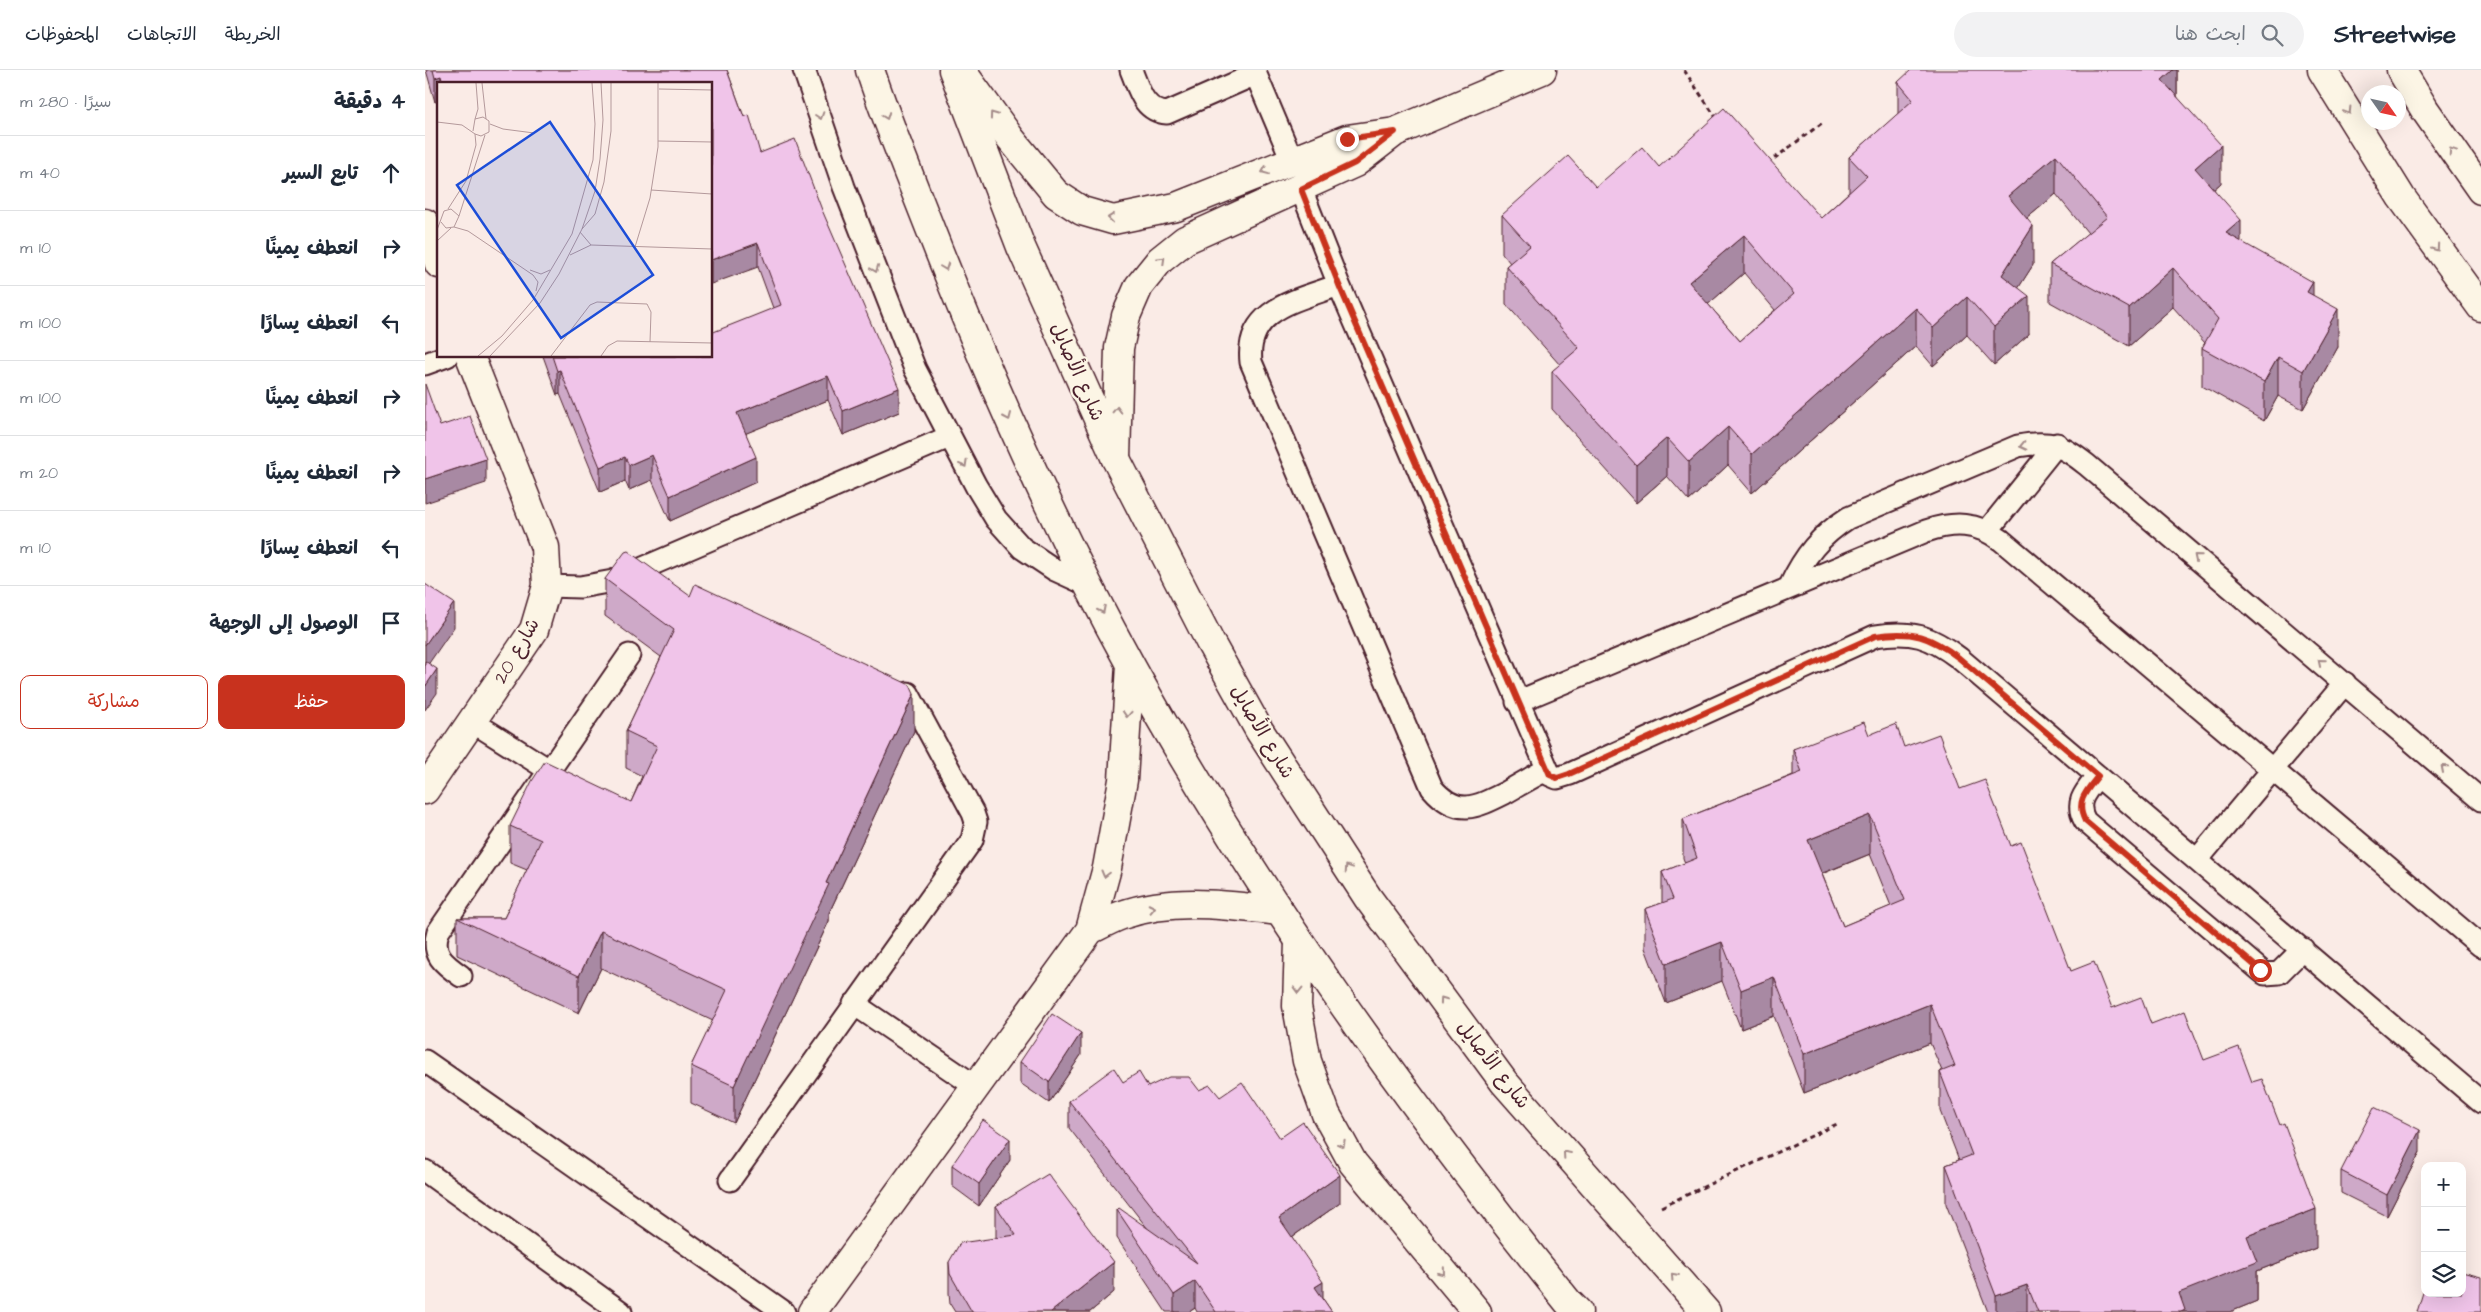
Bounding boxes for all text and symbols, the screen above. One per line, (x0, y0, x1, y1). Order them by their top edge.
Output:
search box (1954, 12, 2304, 57)
text: Streetwise (2334, 18, 2456, 52)
text: ابحث هنا (2175, 21, 2246, 48)
icon: search (2258, 21, 2286, 49)
text: المحفوظات (25, 22, 99, 47)
text: الاتجاهات (127, 22, 197, 47)
text: الخريطة (225, 22, 281, 47)
inset map (437, 82, 713, 358)
north arrow (2361, 85, 2406, 130)
text: 4 دقيقة (334, 87, 405, 116)
text: سيرًا · 280 m (20, 91, 111, 113)
one-way arrow (2341, 106, 2351, 115)
one-way arrow (815, 111, 825, 120)
one-way arrow (880, 111, 891, 120)
one-way arrow (990, 111, 999, 121)
route end (1336, 128, 1359, 151)
one-way arrow (2449, 147, 2458, 157)
icon: ahead (377, 159, 405, 187)
text: تابع السير (283, 160, 358, 187)
text: 40 m (20, 162, 60, 184)
one-way arrow (1261, 165, 1270, 176)
one-way arrow (1106, 213, 1114, 224)
icon: right (377, 234, 405, 262)
text: انعطف يمينًا (266, 235, 358, 262)
text: 10 m (20, 237, 51, 259)
one-way arrow (2430, 242, 2440, 251)
one-way arrow (1156, 257, 1165, 266)
one-way arrow (939, 262, 949, 271)
one-way arrow (869, 264, 880, 273)
icon: left (377, 309, 405, 337)
text: انعطف يسارًا (261, 310, 358, 337)
text: 100 m (20, 312, 61, 334)
street label: شارع الأصايل (1043, 318, 1111, 426)
icon: right (377, 384, 405, 412)
text: انعطف يمينًا (266, 385, 358, 412)
text: 100 m (20, 387, 61, 409)
one-way arrow (1112, 406, 1123, 414)
one-way arrow (1002, 412, 1012, 421)
one-way arrow (2018, 440, 2027, 451)
icon: right (377, 459, 405, 487)
one-way arrow (958, 459, 968, 468)
text: انعطف يمينًا (266, 460, 358, 487)
text: 20 m (20, 462, 58, 484)
icon: left (377, 534, 405, 562)
text: انعطف يسارًا (261, 535, 358, 562)
text: 10 m (20, 537, 51, 559)
one-way arrow (2194, 555, 2203, 563)
one-way arrow (1096, 605, 1106, 614)
icon: arrive (377, 609, 405, 637)
text: الوصول إلى الوجهة (209, 610, 358, 637)
street label: شارع 20 (487, 613, 547, 689)
one-way arrow (2318, 660, 2327, 668)
button: مشاركة (20, 675, 208, 729)
button: حفظ (218, 675, 405, 729)
street label: شارع الأصايل (1223, 680, 1301, 784)
one-way arrow (1122, 710, 1133, 718)
one-way arrow (2441, 765, 2450, 774)
one-way arrow (1345, 864, 1355, 873)
one-way arrow (1101, 870, 1111, 878)
one-way arrow (1148, 903, 1157, 913)
route start (2249, 959, 2272, 982)
one-way arrow (1293, 986, 1303, 994)
one-way arrow (1440, 996, 1449, 1006)
street label: شارع الأصايل (1450, 1015, 1536, 1115)
one-way arrow (1336, 1138, 1346, 1147)
one-way arrow (1563, 1151, 1572, 1160)
map controls (2421, 1162, 2466, 1297)
button: + (2421, 1162, 2466, 1207)
button: − (2421, 1207, 2466, 1252)
button: layers (2421, 1252, 2466, 1297)
one-way arrow (1436, 1266, 1445, 1275)
one-way arrow (1671, 1272, 1680, 1281)

